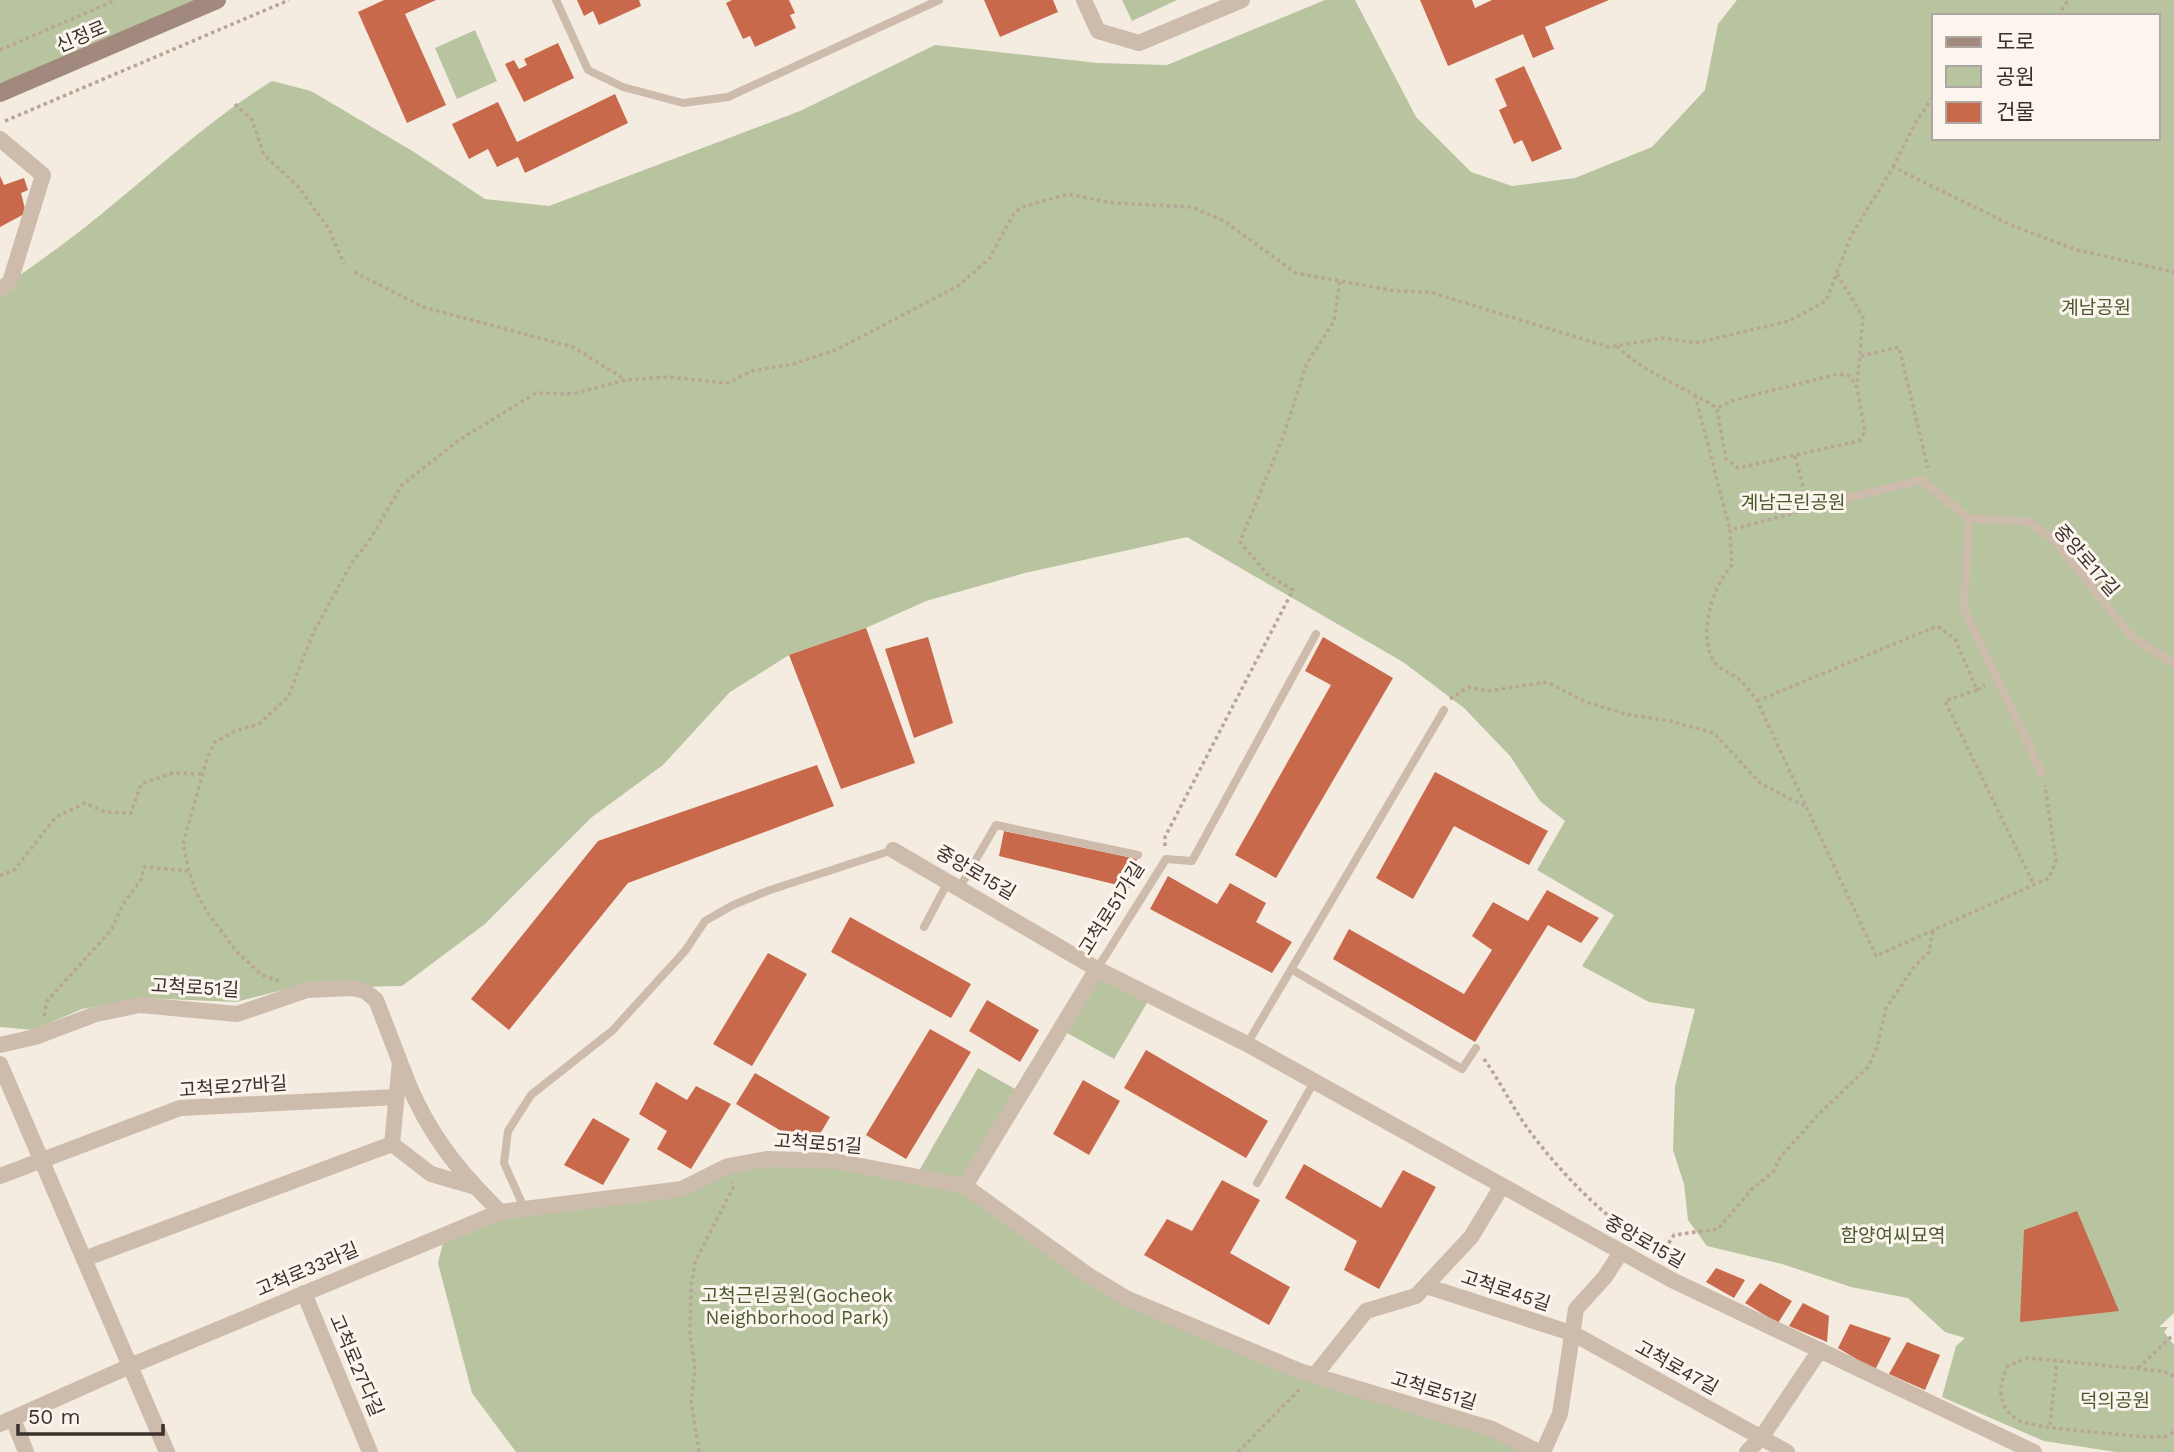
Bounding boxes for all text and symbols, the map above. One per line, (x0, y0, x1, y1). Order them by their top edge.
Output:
legend (1932, 14, 2160, 140)
street label: 신정로 (53, 16, 110, 57)
text: 도로 (1996, 29, 2035, 54)
text: 공원 (1996, 64, 2035, 89)
text: 건물 (1996, 99, 2035, 124)
park label: 계남공원 (2061, 296, 2131, 319)
park label: 계남근린공원 (1741, 491, 1845, 514)
street label: 중앙로17길 (2049, 520, 2124, 601)
street label: 중앙로15길 (932, 840, 1020, 904)
street label: 고척로51가길 (1074, 857, 1149, 959)
street label: 고척로51길 (150, 974, 240, 1001)
street label: 고척로27바길 (178, 1071, 288, 1102)
street label: 고척로51길 (773, 1129, 863, 1158)
street label: 중앙로15길 (1601, 1210, 1689, 1273)
park label: 함양여씨묘역 (1841, 1224, 1945, 1247)
street label: 고척로33라길 (252, 1237, 362, 1301)
street label: 고척로45길 (1458, 1265, 1553, 1316)
park label: 고척근린공원(Gocheok Neighborhood Park) (701, 1284, 893, 1329)
street label: 고척로27다길 (325, 1311, 388, 1420)
street label: 고척로47길 (1631, 1335, 1722, 1400)
street label: 고척로51길 (1388, 1367, 1479, 1414)
park label: 덕의공원 (2080, 1389, 2150, 1412)
scale bar (18, 1392, 163, 1436)
text: 50 m (28, 1404, 80, 1429)

